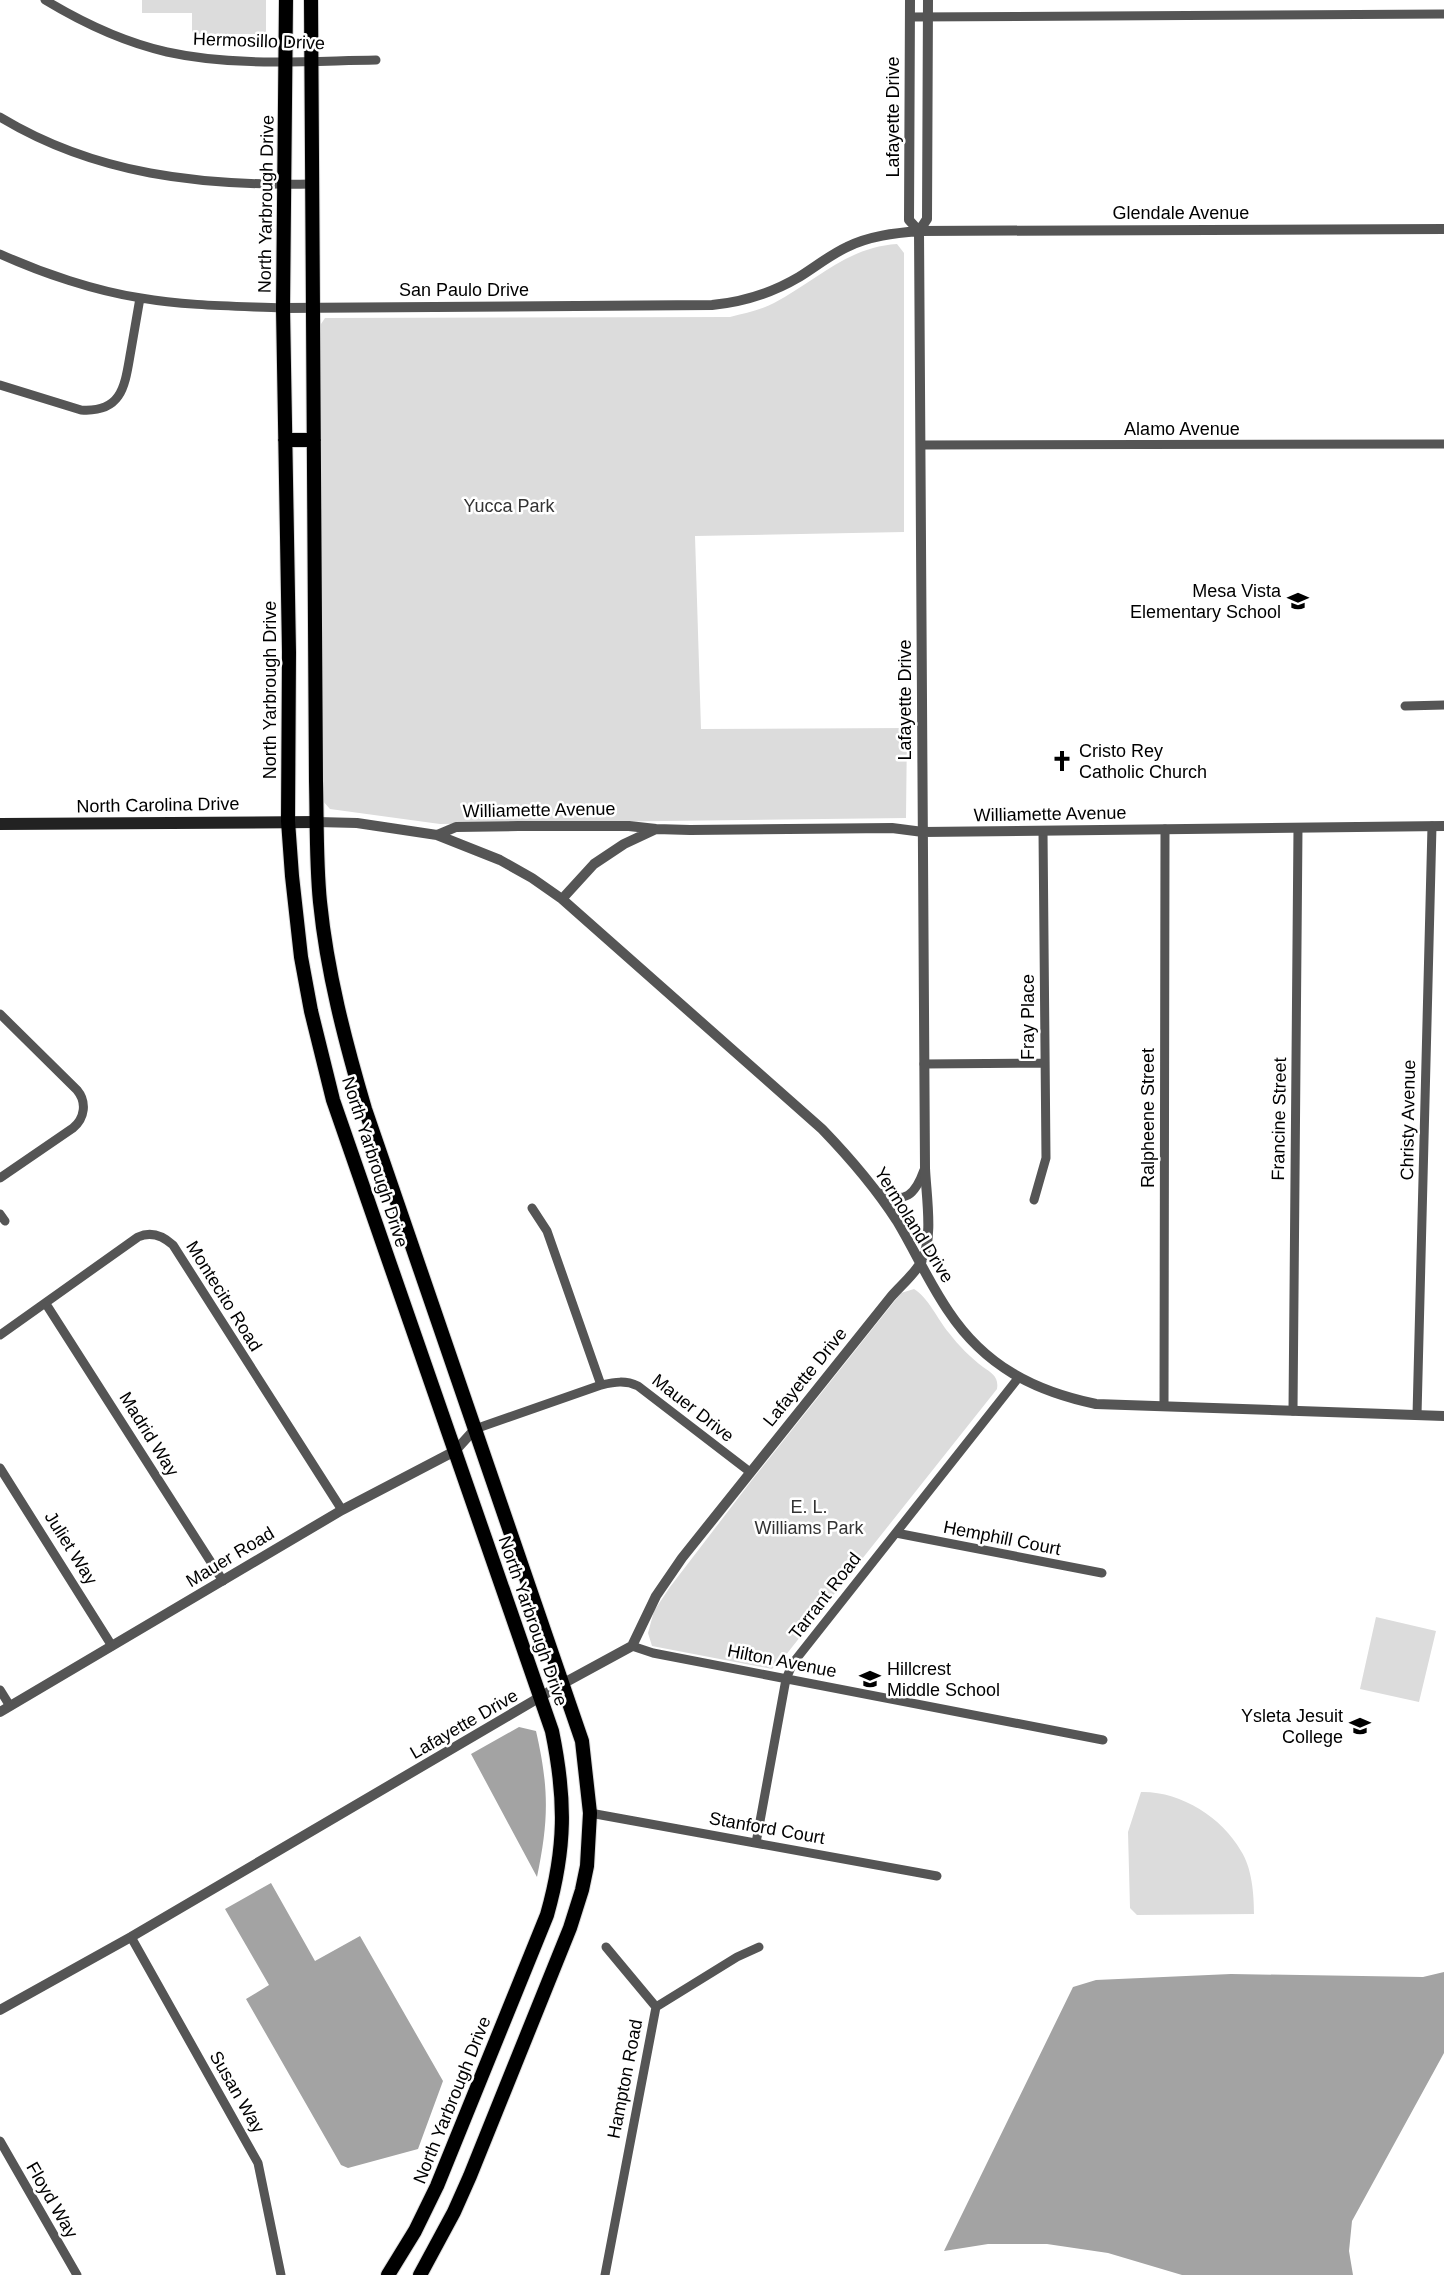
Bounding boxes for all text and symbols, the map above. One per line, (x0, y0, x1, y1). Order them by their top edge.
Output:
street label: Hermosillo Drive (193, 29, 325, 53)
street label: Lafayette Drive (883, 56, 903, 178)
street label: North Yarbrough Drive (254, 115, 278, 293)
street label: Glendale Avenue (1113, 203, 1249, 223)
street label: San Paulo Drive (399, 280, 529, 300)
street label: Alamo Avenue (1124, 419, 1240, 439)
park label: Yucca Park (463, 496, 556, 516)
place label: Mesa Vista Elementary School (1130, 581, 1282, 622)
school or university icon: Mesa Vista Elementary School (1286, 589, 1310, 613)
street label: North Yarbrough Drive (260, 601, 280, 779)
street label: Lafayette Drive (895, 639, 915, 761)
place label: Cristo Rey Catholic Church (1079, 741, 1207, 782)
church icon: Cristo Rey Catholic Church (1050, 749, 1074, 773)
street label: North Carolina Drive (76, 794, 240, 816)
street label: Williamette Avenue (462, 799, 616, 821)
street label: Williamette Avenue (973, 803, 1127, 825)
street label: Fray Place (1018, 974, 1038, 1060)
street label: Ralpheene Street (1138, 1048, 1158, 1188)
street label: Francine Street (1268, 1057, 1290, 1181)
street label: Christy Avenue (1397, 1059, 1419, 1181)
street label: North Yarbrough Drive (338, 1074, 412, 1250)
street label: Yermoland Drive (870, 1164, 958, 1286)
street label: Montecito Road (182, 1237, 266, 1355)
street label: Lafayette Drive (759, 1324, 851, 1430)
street label: Mauer Drive (648, 1370, 738, 1446)
street label: Madrid Way (115, 1388, 183, 1480)
park label: E. L. Williams Park (754, 1497, 864, 1538)
street label: Juliet Way (41, 1508, 101, 1588)
street label: Hemphill Court (942, 1517, 1062, 1559)
street label: Mauer Road (182, 1523, 278, 1591)
street label: North Yarbrough Drive (495, 1533, 571, 1709)
street label: Tarrant Road (785, 1549, 865, 1643)
street label: Hilton Avenue (726, 1641, 838, 1681)
place label: Hillcrest Middle School (887, 1659, 1000, 1700)
school or university icon: Hillcrest Middle School (858, 1667, 882, 1691)
street label: Lafayette Drive (407, 1685, 521, 1763)
place label: Ysleta Jesuit College (1241, 1706, 1343, 1747)
school or university icon: Ysleta Jesuit College (1348, 1714, 1372, 1738)
street label: Stanford Court (708, 1808, 826, 1848)
street label: North Yarbrough Drive (409, 2014, 495, 2186)
street label: Hampton Road (604, 2018, 646, 2140)
street label: Susan Way (205, 2047, 269, 2137)
street label: Floyd Way (22, 2158, 82, 2242)

